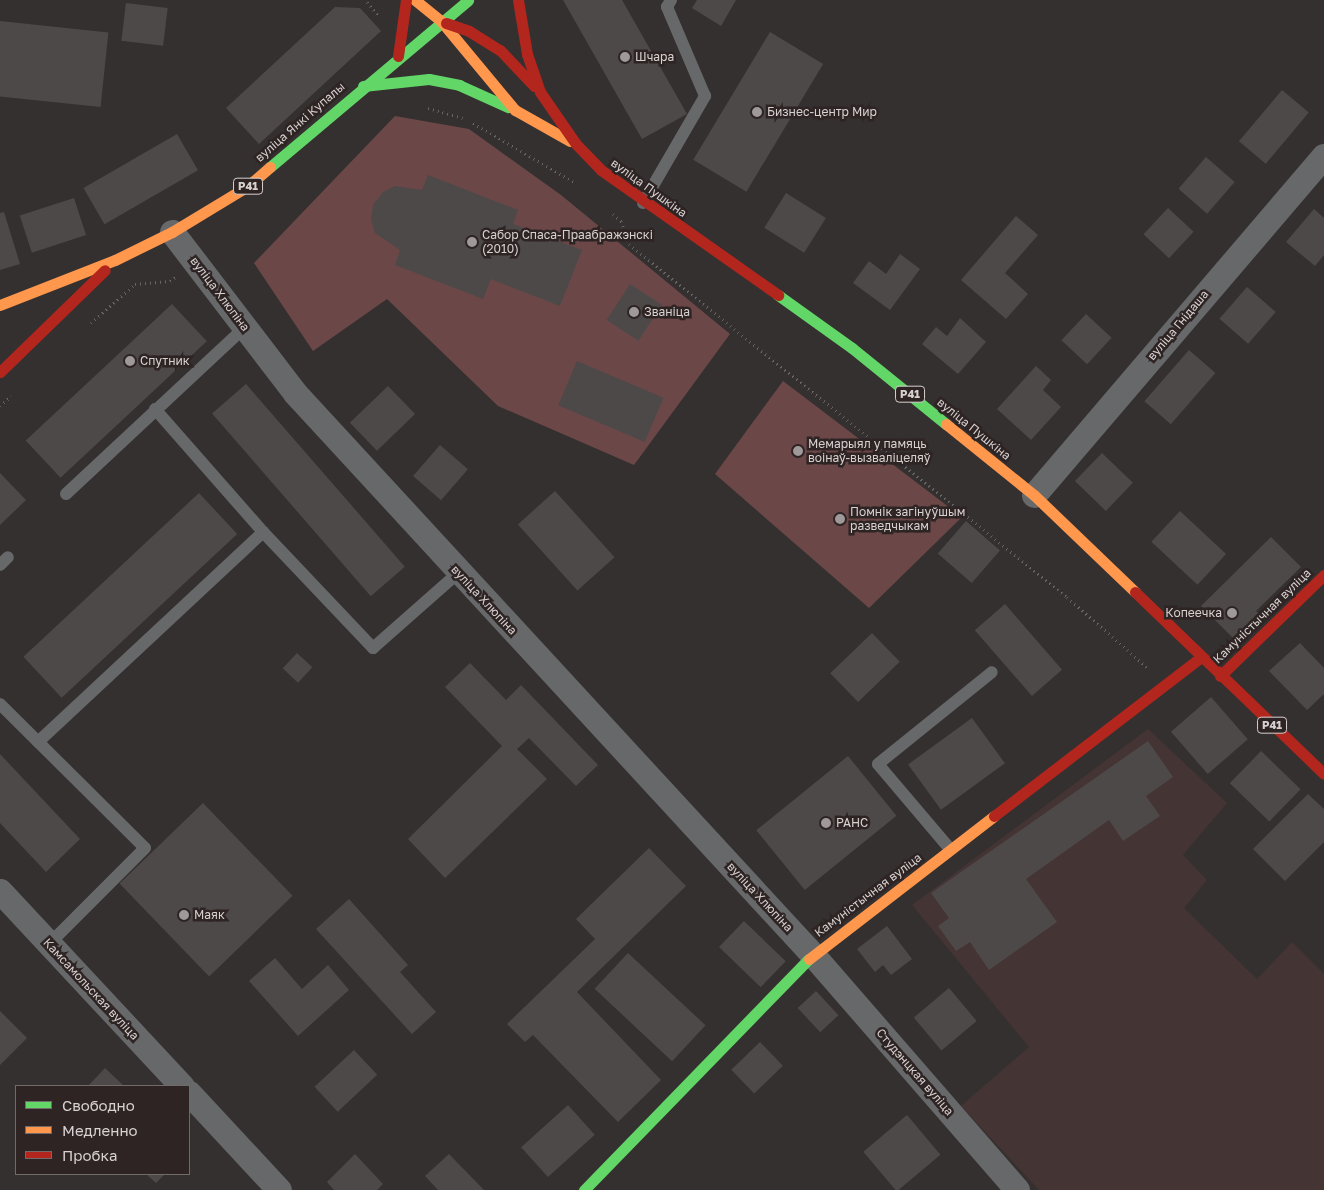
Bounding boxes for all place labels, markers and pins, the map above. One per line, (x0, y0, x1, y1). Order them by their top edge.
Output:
place label: Шчара (635, 50, 674, 64)
marker: Шчара (619, 51, 631, 63)
place label: Бизнес-центр Мир (767, 105, 877, 119)
marker: Бизнес-центр Мир (751, 106, 763, 118)
place label: Сабор Спаса-Праабражэнскі (2010) (482, 228, 653, 256)
marker: Сабор Спаса-Праабражэнскі (2010) (466, 236, 478, 248)
place label: Званіца (644, 305, 690, 319)
marker: Званіца (628, 306, 640, 318)
place label: Спутник (140, 354, 190, 368)
marker: Спутник (124, 355, 136, 367)
place label: Мемарыял у памяць воінаў-вызваліцеляў (808, 437, 931, 465)
marker: Мемарыял у памяць воінаў-вызваліцеляў (792, 445, 804, 457)
place label: Помнік загінуўшым разведчыкам (850, 505, 965, 533)
marker: Помнік загінуўшым разведчыкам (834, 513, 846, 525)
place label: Копеечка (1165, 606, 1222, 620)
marker: Копеечка (1226, 607, 1238, 619)
place label: РАНС (836, 816, 868, 830)
marker: РАНС (820, 817, 832, 829)
place label: Маяк (194, 908, 225, 922)
marker: Маяк (178, 909, 190, 921)

